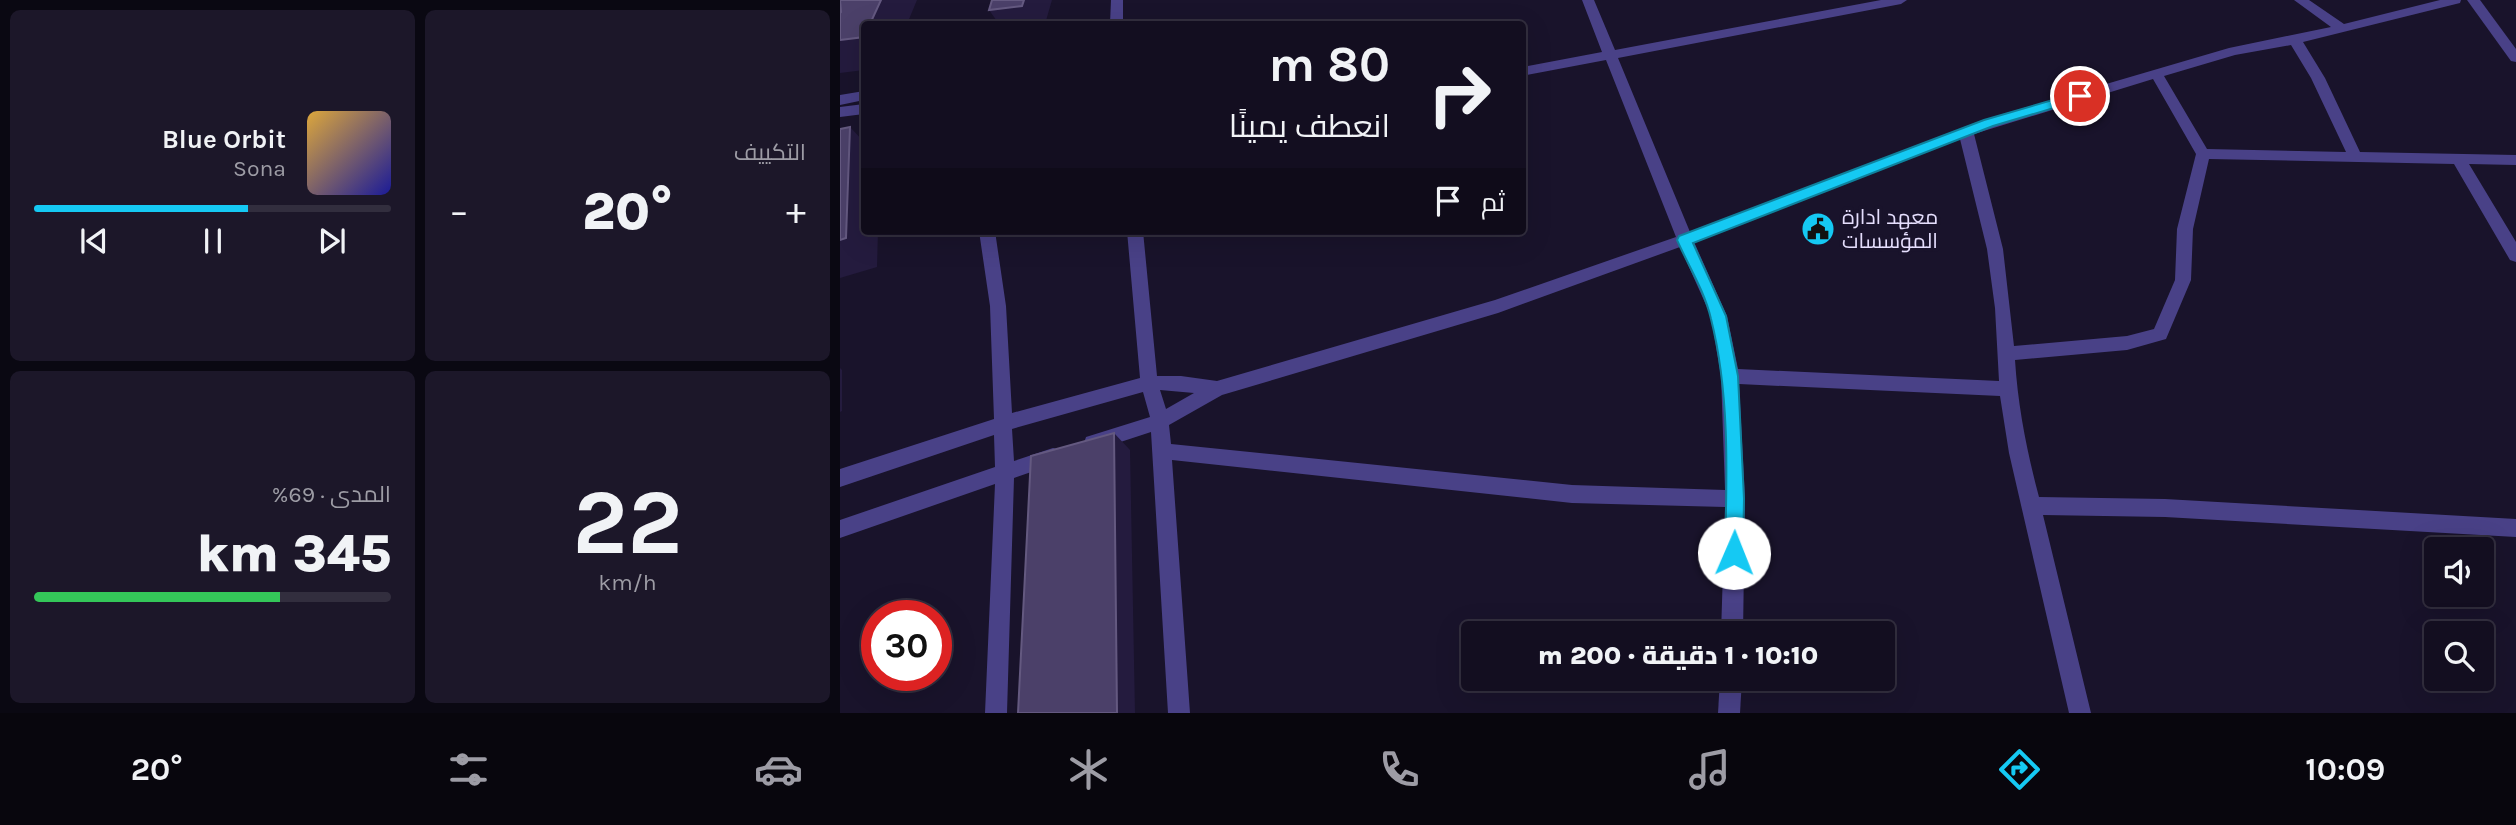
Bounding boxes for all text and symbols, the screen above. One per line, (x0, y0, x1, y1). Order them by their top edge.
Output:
text: 80 m (1268, 36, 1390, 93)
icon: right (1414, 49, 1505, 140)
pin (2050, 66, 2110, 126)
icon: arrive (2061, 77, 2099, 115)
text: انعطف يمينًا (1229, 108, 1390, 145)
text: Blue Orbit (162, 124, 286, 155)
text: التكييف (734, 139, 806, 166)
text: Sona (233, 155, 286, 182)
text: 20° (582, 181, 673, 242)
icon: arrive (1429, 182, 1467, 220)
text: ثم (1481, 187, 1505, 218)
text: − (449, 189, 469, 234)
text: + (786, 189, 806, 234)
place label: معهد ادارة المؤسسات (1842, 205, 1938, 253)
public building icon: معهد ادارة المؤسسات (1799, 210, 1837, 248)
icon: previous (75, 222, 113, 260)
icon: pause (194, 222, 232, 260)
icon: next (313, 222, 351, 260)
text: 22 (572, 470, 683, 576)
text: المدى · 69% (272, 481, 391, 508)
position arrow (1697, 516, 1771, 590)
text: 345 km (196, 523, 391, 584)
map controls (2424, 537, 2494, 691)
button: sound (2424, 537, 2494, 607)
text: km/h (598, 569, 657, 596)
speed limit sign: 30 (861, 600, 952, 691)
button: search (2424, 621, 2494, 691)
text: 10:10 · 1 دقيقة · 200 m (1538, 640, 1818, 671)
icon: filters (444, 745, 493, 794)
icon: car (754, 745, 803, 794)
icon: climate (1064, 745, 1113, 794)
icon: phone (1375, 745, 1424, 794)
icon: music (1685, 745, 1734, 794)
icon: directions (1995, 745, 2044, 794)
text: 20° (131, 751, 183, 788)
text: 10:09 (2305, 751, 2385, 788)

